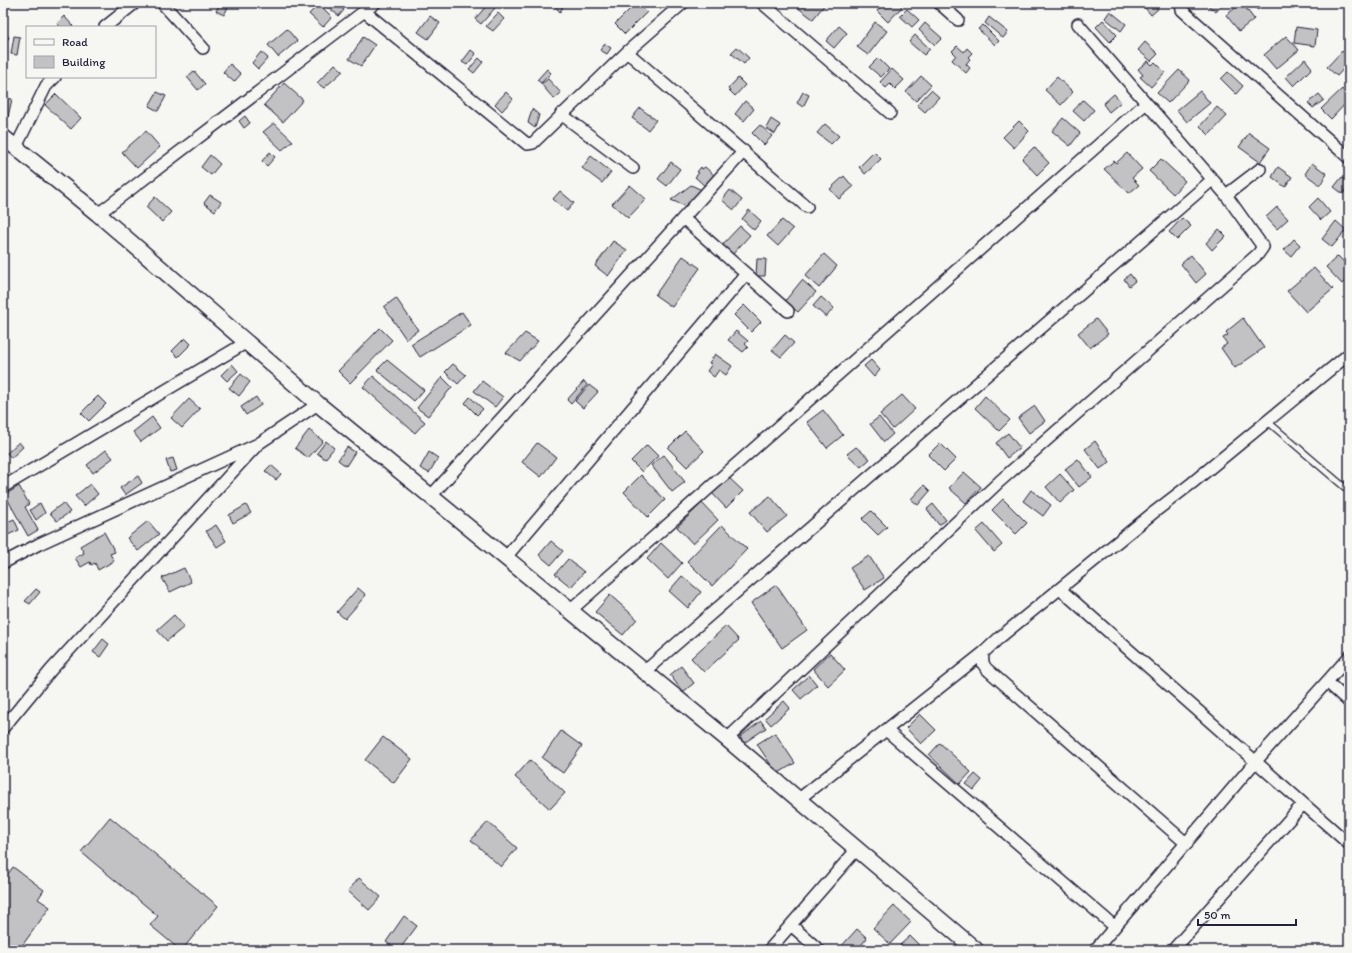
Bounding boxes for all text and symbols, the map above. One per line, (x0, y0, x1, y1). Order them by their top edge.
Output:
legend (26, 26, 156, 78)
text: Road (62, 35, 88, 49)
text: Building (62, 55, 106, 69)
scale bar (1198, 901, 1296, 927)
text: 50 m (1204, 908, 1230, 922)

